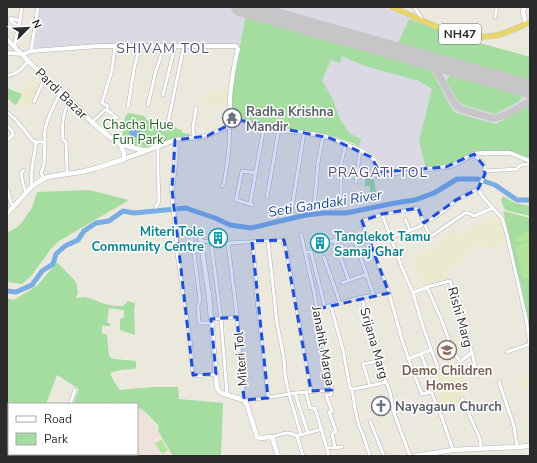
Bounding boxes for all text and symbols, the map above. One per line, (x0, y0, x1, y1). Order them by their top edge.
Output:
north arrow (8, 8, 48, 48)
text: N (28, 17, 45, 31)
road number: NH47 (439, 24, 481, 44)
district label: SHIVAM TOL (116, 39, 210, 58)
street label: Pardi Bazar (31, 64, 92, 124)
place label: Radha Krishna Mandir (246, 103, 334, 136)
temple icon: Radha Krishna Mandir (221, 107, 243, 129)
park label: Chacha Hue Fun Park (103, 116, 173, 149)
district label: PRAGATI TOL (328, 163, 428, 182)
water label: Seti Gandaki River (267, 185, 384, 222)
place label: Miteri Tole Community Centre (91, 223, 204, 256)
building icon: Miteri Tole Community Centre (207, 227, 229, 249)
place label: Tanglekot Tamu Samaj Ghar (334, 228, 431, 261)
building icon: Tanglekot Tamu Samaj Ghar (309, 232, 331, 254)
street label: Rishi Marg (443, 285, 477, 350)
street label: Janahit Marga (307, 304, 339, 388)
street label: Srijana Marg (355, 305, 393, 381)
street label: Miteri Tol (230, 331, 252, 387)
school or university icon: Demo Children Homes (436, 339, 458, 361)
place label: Demo Children Homes (402, 362, 492, 395)
church icon: Nayagaun Church (370, 395, 392, 417)
place label: Nayagaun Church (395, 398, 502, 416)
legend (8, 403, 138, 455)
text: Road (44, 411, 72, 427)
text: Park (44, 431, 69, 447)

